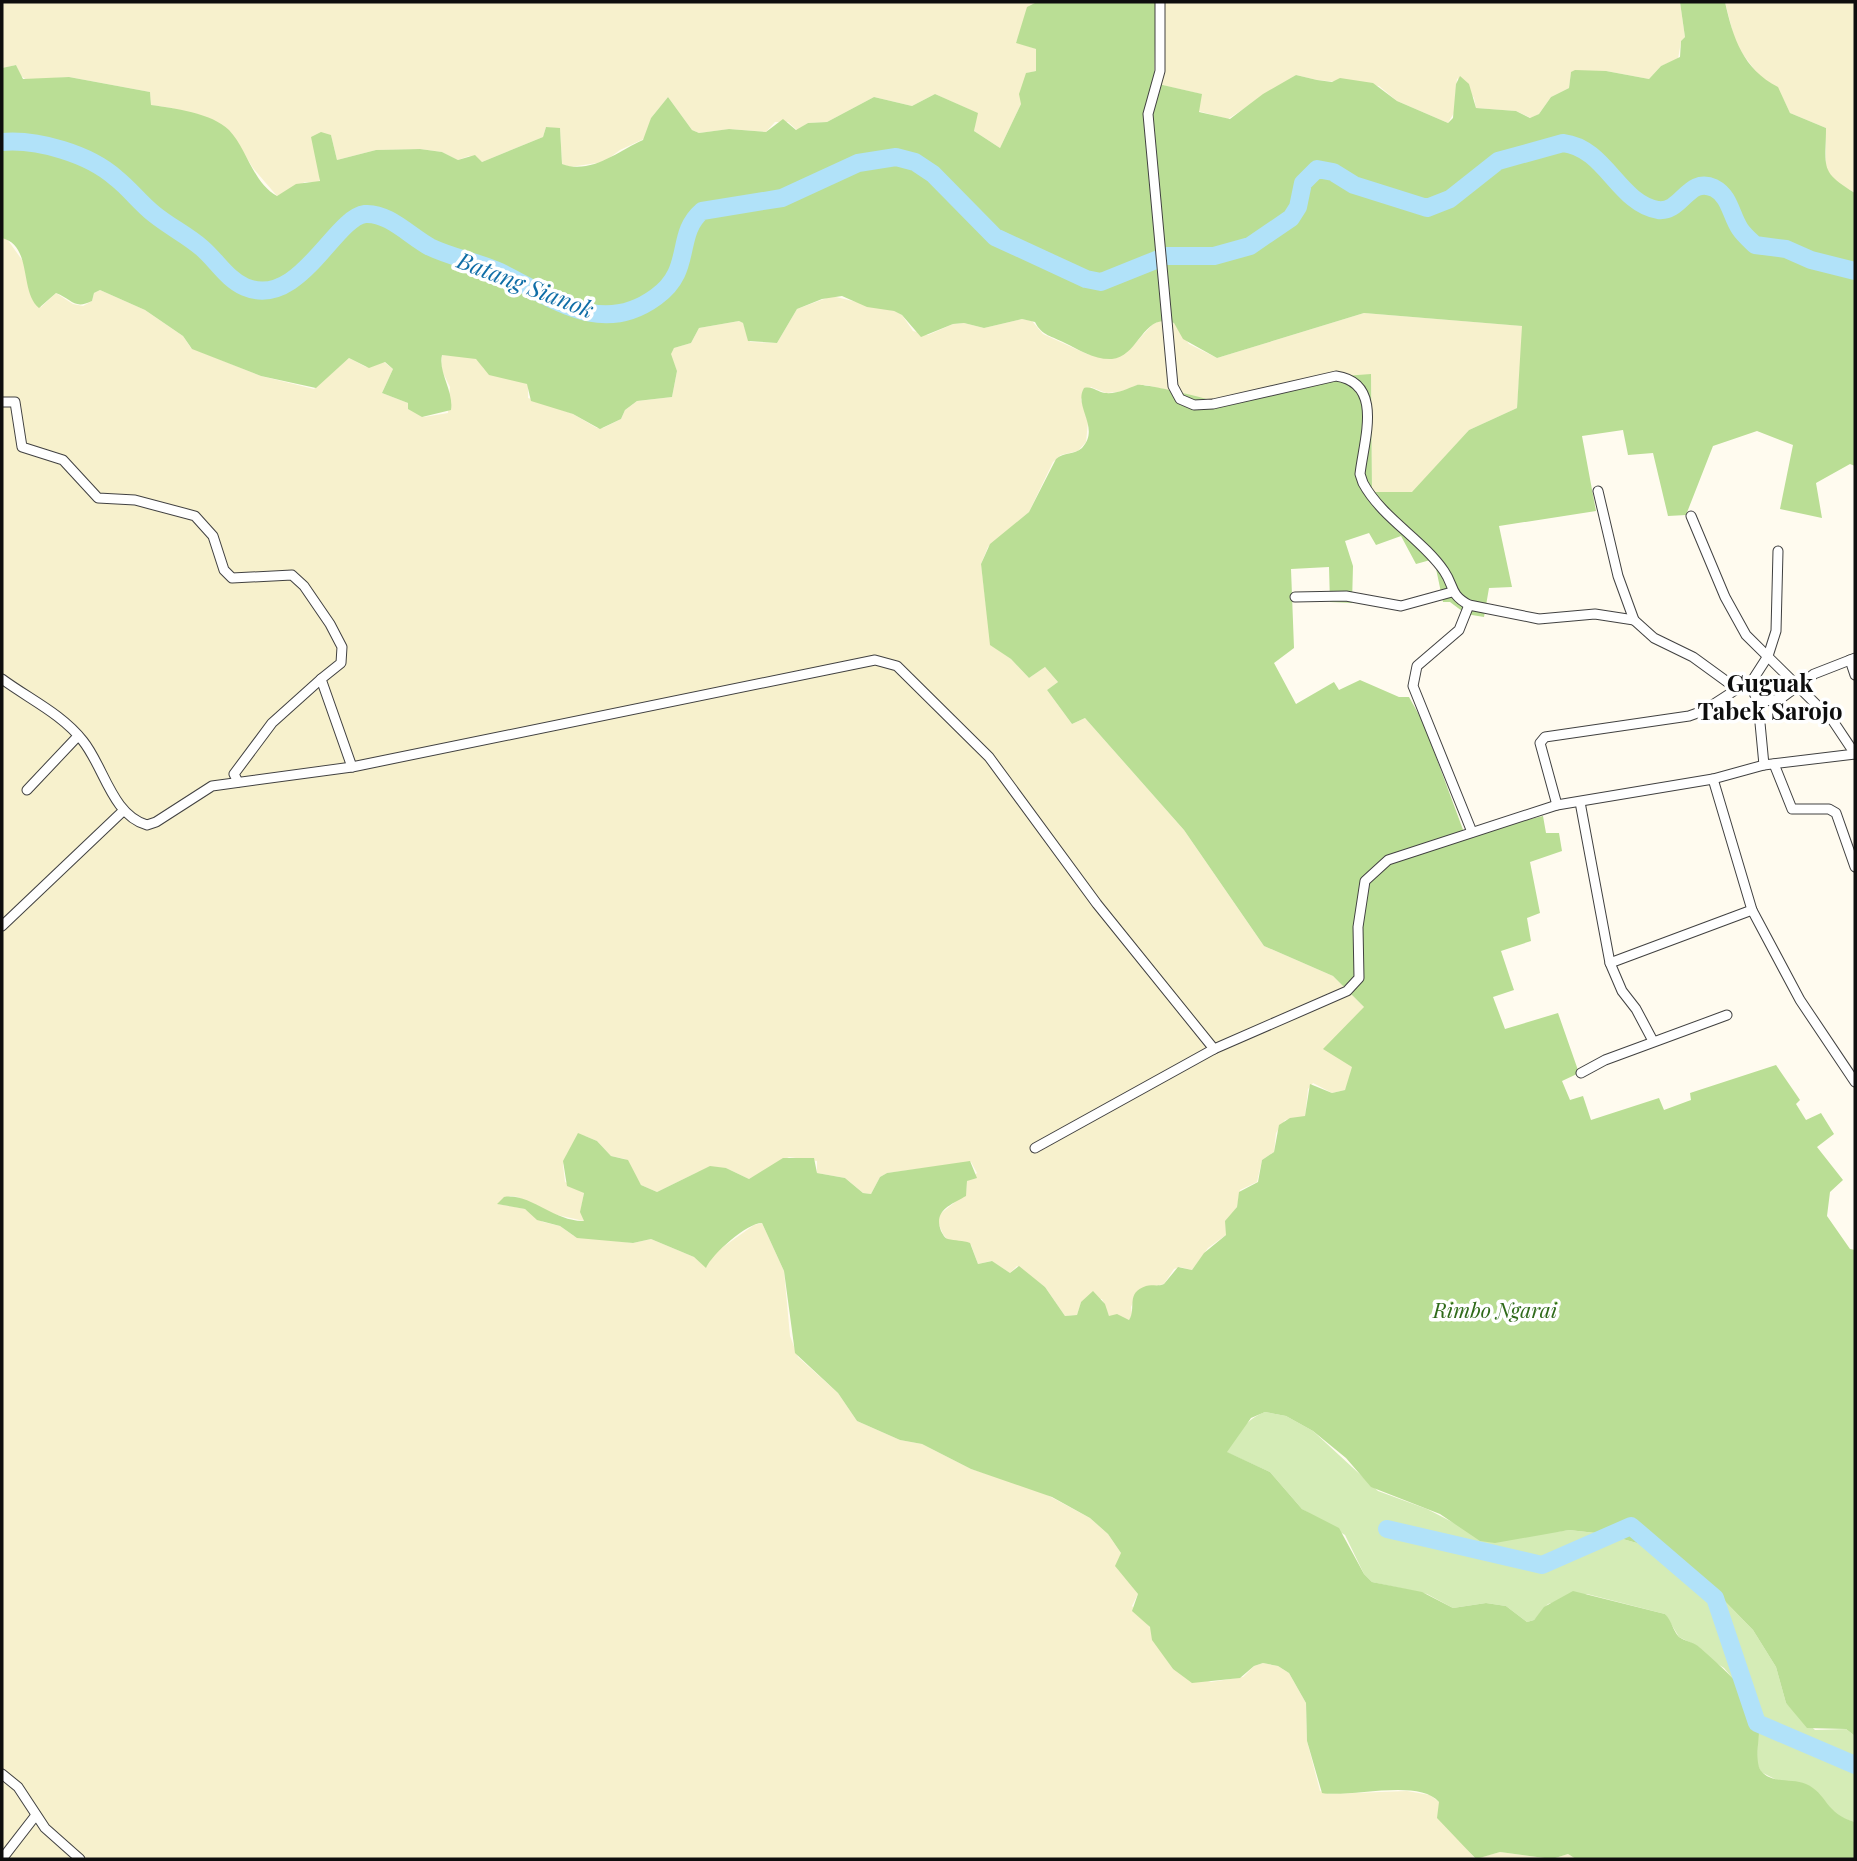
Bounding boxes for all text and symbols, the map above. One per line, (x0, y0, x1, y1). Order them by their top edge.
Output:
water label: Batang Sianok (452, 243, 599, 324)
district label: Guguak Tabek Sarojo (1697, 666, 1843, 726)
park label: Rimbo Ngarai (1432, 1295, 1558, 1323)

